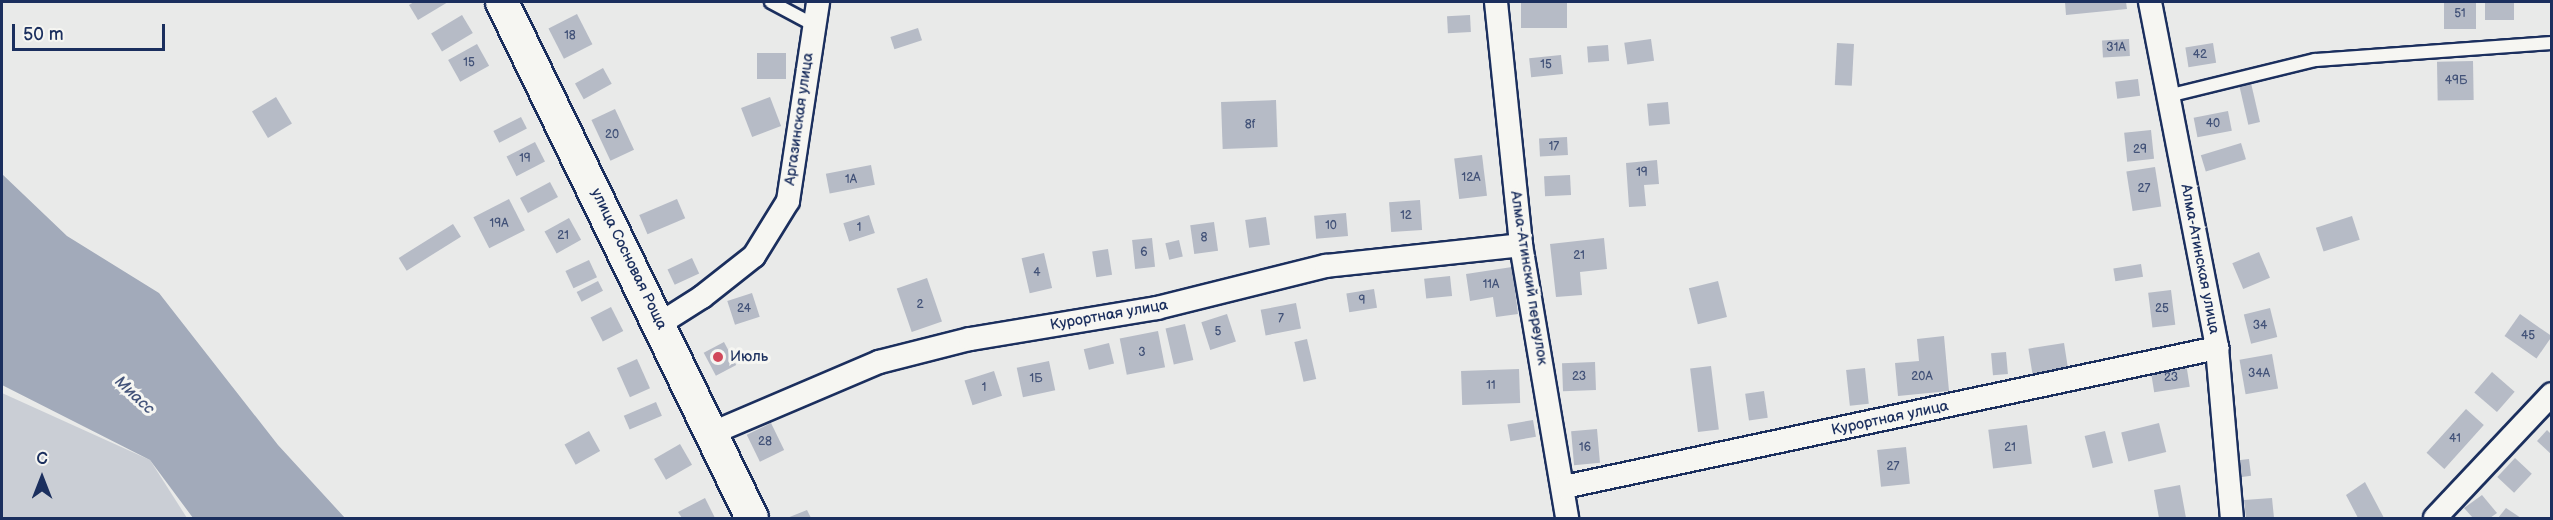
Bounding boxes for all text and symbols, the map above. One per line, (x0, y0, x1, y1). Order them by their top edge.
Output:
house number: 51 (2454, 7, 2466, 21)
scale bar (15, 12, 168, 50)
text: 50 m (23, 24, 64, 45)
house number: 18 (564, 29, 576, 43)
house number: 31А (2106, 41, 2126, 55)
house number: 42 (2193, 48, 2207, 62)
street label: Аргазинская улица (781, 51, 817, 187)
house number: 15 (463, 56, 475, 70)
house number: 15 (1540, 58, 1552, 72)
house number: 49Б (2445, 74, 2467, 88)
house number: 40 (2206, 117, 2220, 131)
house number: 8f (1245, 118, 1255, 132)
house number: 20 (605, 128, 619, 142)
house number: 17 (1549, 140, 1559, 154)
house number: 29 (2133, 143, 2147, 157)
house number: 19 (519, 152, 531, 166)
house number: 19 (1636, 166, 1648, 180)
house number: 12А (1462, 171, 1480, 185)
house number: 1А (845, 173, 857, 187)
house number: 27 (2138, 182, 2150, 196)
street label: Алма-Атинская улица (2177, 182, 2223, 336)
street label: улица Сосновая Роща (587, 185, 671, 333)
street label: Алма-Атинский переулок (1506, 190, 1552, 366)
house number: 12 (1400, 209, 1412, 223)
house number: 19А (490, 217, 508, 231)
house number: 10 (1325, 219, 1337, 233)
house number: 1 (857, 221, 861, 235)
house number: 21 (557, 229, 569, 243)
house number: 8 (1201, 231, 1207, 245)
house number: 6 (1140, 246, 1148, 260)
house number: 21 (1573, 249, 1585, 263)
house number: 4 (1033, 266, 1041, 280)
house number: 11А (1483, 278, 1499, 292)
house number: 9 (1359, 294, 1365, 308)
street label: Курортная улица (1049, 296, 1169, 334)
house number: 2 (916, 298, 924, 312)
house number: 24 (737, 302, 751, 316)
house number: 25 (2155, 302, 2169, 316)
house number: 7 (1278, 312, 1284, 326)
house number: 34 (2253, 319, 2267, 333)
house number: 5 (1215, 325, 1221, 339)
house number: 45 (2521, 329, 2535, 343)
house number: 3 (1138, 346, 1146, 360)
place label: Июль (730, 348, 768, 366)
marker: Июль (711, 350, 725, 364)
house number: 34А (2248, 367, 2270, 381)
house number: 23 (1572, 370, 1586, 384)
house number: 20А (1911, 370, 1933, 384)
house number: 23 (2164, 371, 2178, 385)
house number: 1Б (1030, 372, 1042, 386)
water label: Миасс (110, 373, 158, 419)
house number: 11 (1486, 379, 1496, 393)
house number: 1 (982, 381, 986, 395)
street label: Курортная улица (1830, 397, 1950, 439)
house number: 41 (2449, 432, 2461, 446)
house number: 28 (758, 435, 772, 449)
house number: 16 (1579, 441, 1591, 455)
house number: 21 (2004, 441, 2016, 455)
north arrow (12, 448, 72, 508)
text: С (36, 450, 48, 469)
house number: 27 (1887, 460, 1899, 474)

